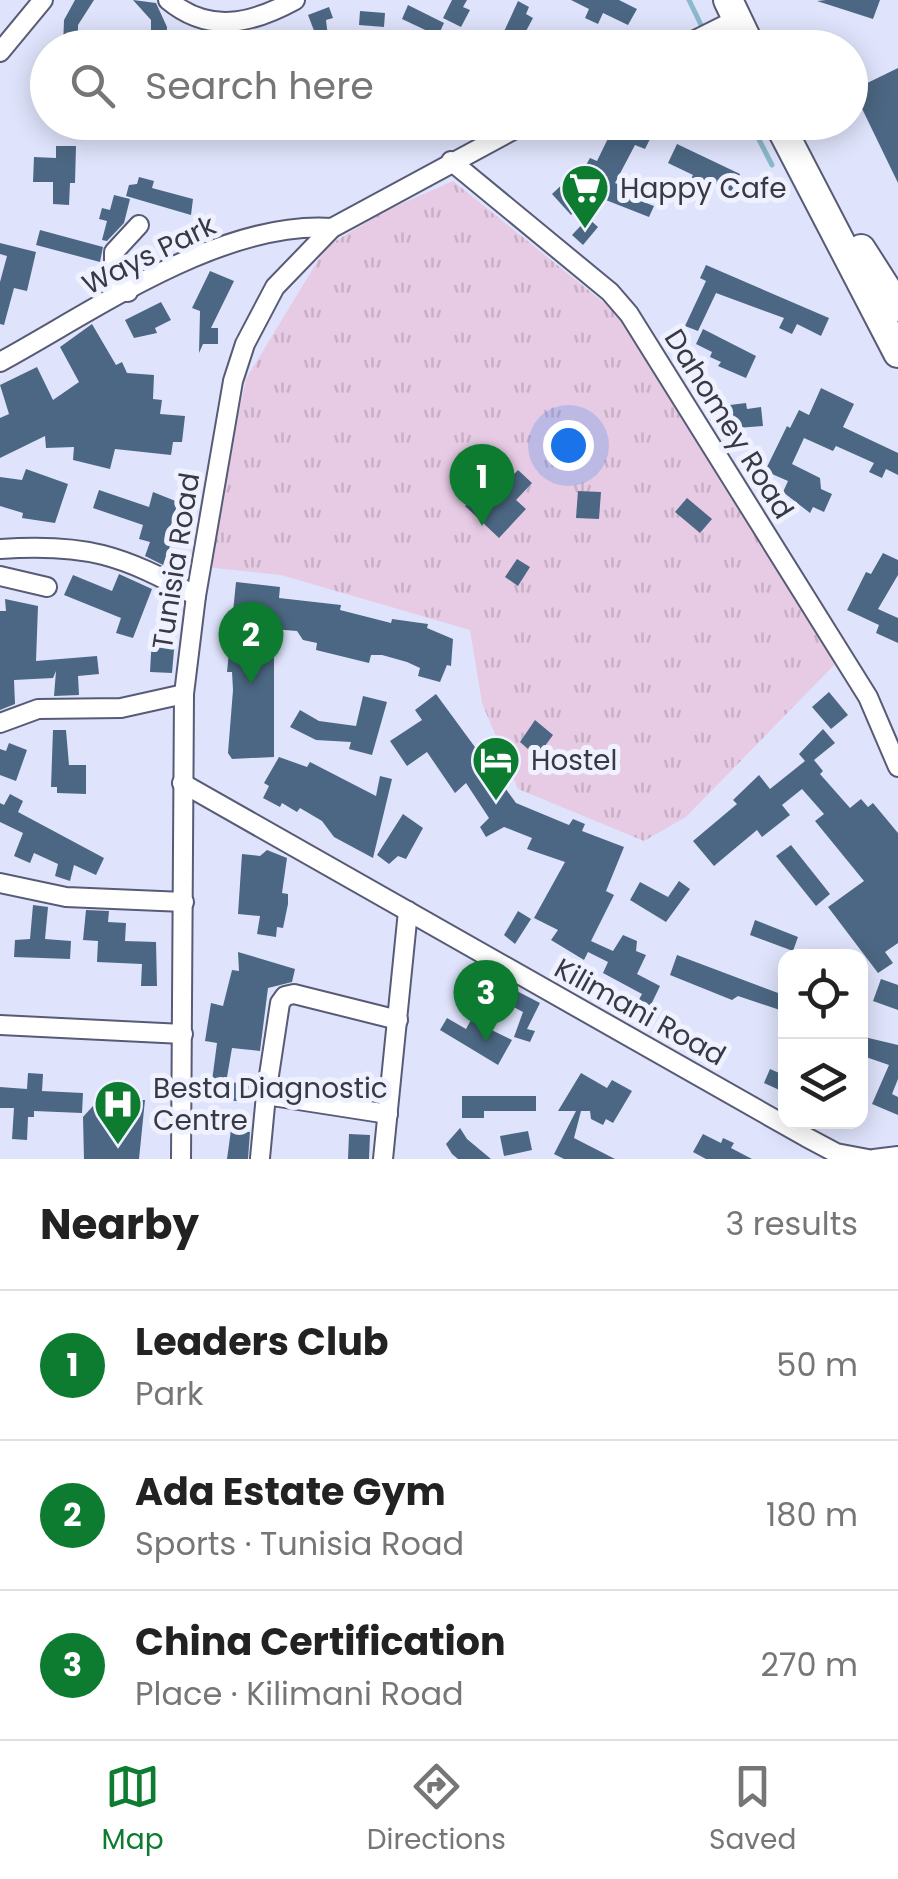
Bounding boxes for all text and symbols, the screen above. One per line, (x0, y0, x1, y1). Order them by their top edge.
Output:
search box (30, 30, 868, 140)
icon: search (65, 58, 120, 113)
text: Search here (145, 59, 374, 112)
supermarket icon: Happy Cafe (559, 162, 611, 230)
place label: Happy Cafe (620, 169, 787, 208)
street label: Ways Park (76, 206, 223, 304)
street label: Dahomey Road (655, 322, 803, 526)
your location (543, 420, 594, 471)
pin: 1 (450, 444, 514, 526)
street label: Tunisia Road (143, 470, 209, 652)
pin: 2 (218, 602, 284, 684)
hotel icon: Hostel (470, 734, 522, 802)
place label: Hostel (531, 741, 617, 780)
street label: Kilimani Road (547, 949, 733, 1075)
map controls (778, 949, 868, 1129)
button: locate (778, 949, 868, 1039)
pin: 3 (454, 960, 518, 1042)
button: layers (778, 1039, 868, 1129)
place label: Besta Diagnostic Centre (153, 1069, 388, 1140)
hospital icon: Besta Diagnostic Centre (92, 1078, 144, 1146)
text: Nearby (40, 1195, 199, 1254)
text: 3 results (725, 1201, 858, 1246)
text: Leaders Club (135, 1315, 389, 1368)
text: 1 (66, 1342, 79, 1387)
text: 50 m (776, 1342, 858, 1387)
text: Park (135, 1371, 204, 1416)
text: Ada Estate Gym (135, 1465, 446, 1518)
text: 2 (63, 1492, 82, 1537)
text: 180 m (766, 1492, 858, 1537)
text: Sports · Tunisia Road (135, 1521, 464, 1566)
text: China Certification (135, 1615, 506, 1668)
text: 3 (63, 1642, 82, 1687)
text: 270 m (761, 1642, 858, 1687)
text: Place · Kilimani Road (135, 1671, 464, 1716)
tab: Map (102, 1759, 164, 1861)
tab: Directions (367, 1759, 506, 1861)
tab: Saved (709, 1759, 796, 1861)

